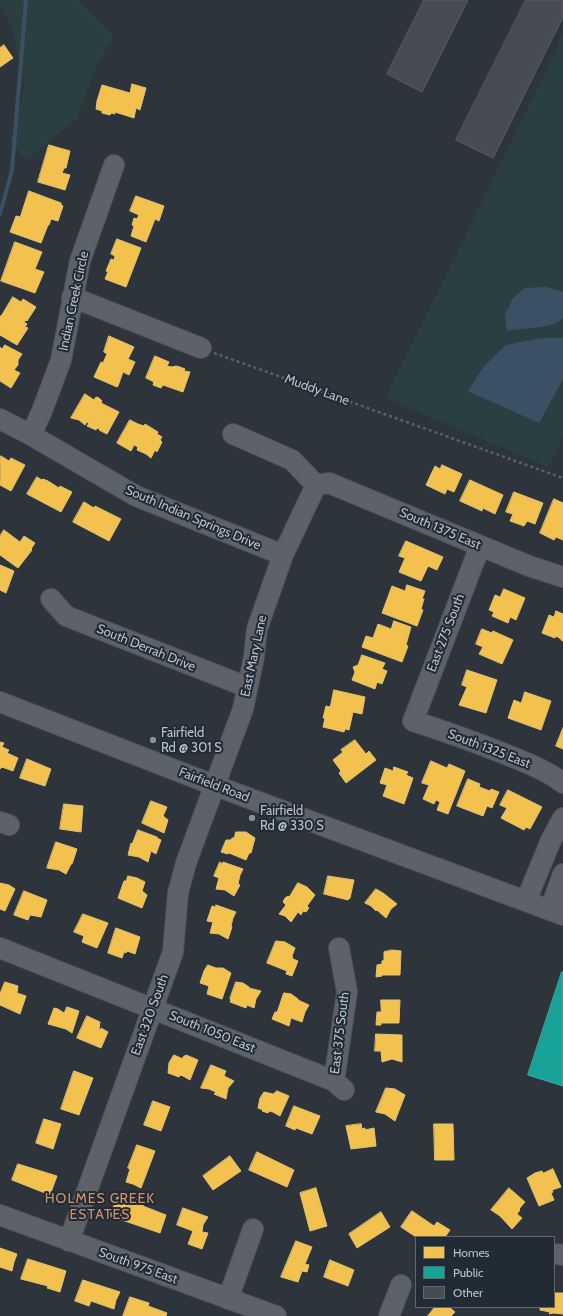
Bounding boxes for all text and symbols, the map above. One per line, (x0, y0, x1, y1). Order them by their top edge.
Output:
street label: Indian Creek Circle (56, 250, 92, 352)
street label: Muddy Lane (282, 371, 352, 409)
street label: South Indian Springs Drive (123, 482, 263, 554)
street label: South 1375 East (397, 505, 483, 553)
street label: East 275 South (424, 592, 468, 674)
street label: East Mary Lane (238, 614, 270, 698)
street label: South Derrah Drive (94, 621, 198, 675)
place label: Fairfield Rd @ 301 S (161, 725, 222, 756)
street label: South 1325 East (446, 726, 532, 772)
marker: Fairfield Rd @ 301 S (148, 735, 158, 745)
street label: Fairfield Road (177, 764, 251, 806)
place label: Fairfield Rd @ 330 S (260, 803, 324, 834)
marker: Fairfield Rd @ 330 S (247, 813, 257, 823)
street label: East 320 South (128, 972, 172, 1058)
street label: East 375 South (327, 991, 353, 1075)
street label: South 1050 East (167, 1008, 257, 1056)
district label: HOLMES CREEK ESTATES (45, 1191, 155, 1224)
legend (415, 1236, 555, 1308)
street label: South 975 East (96, 1244, 180, 1288)
text: Homes (453, 1245, 490, 1260)
text: Public (453, 1265, 484, 1280)
text: Other (453, 1285, 483, 1300)

